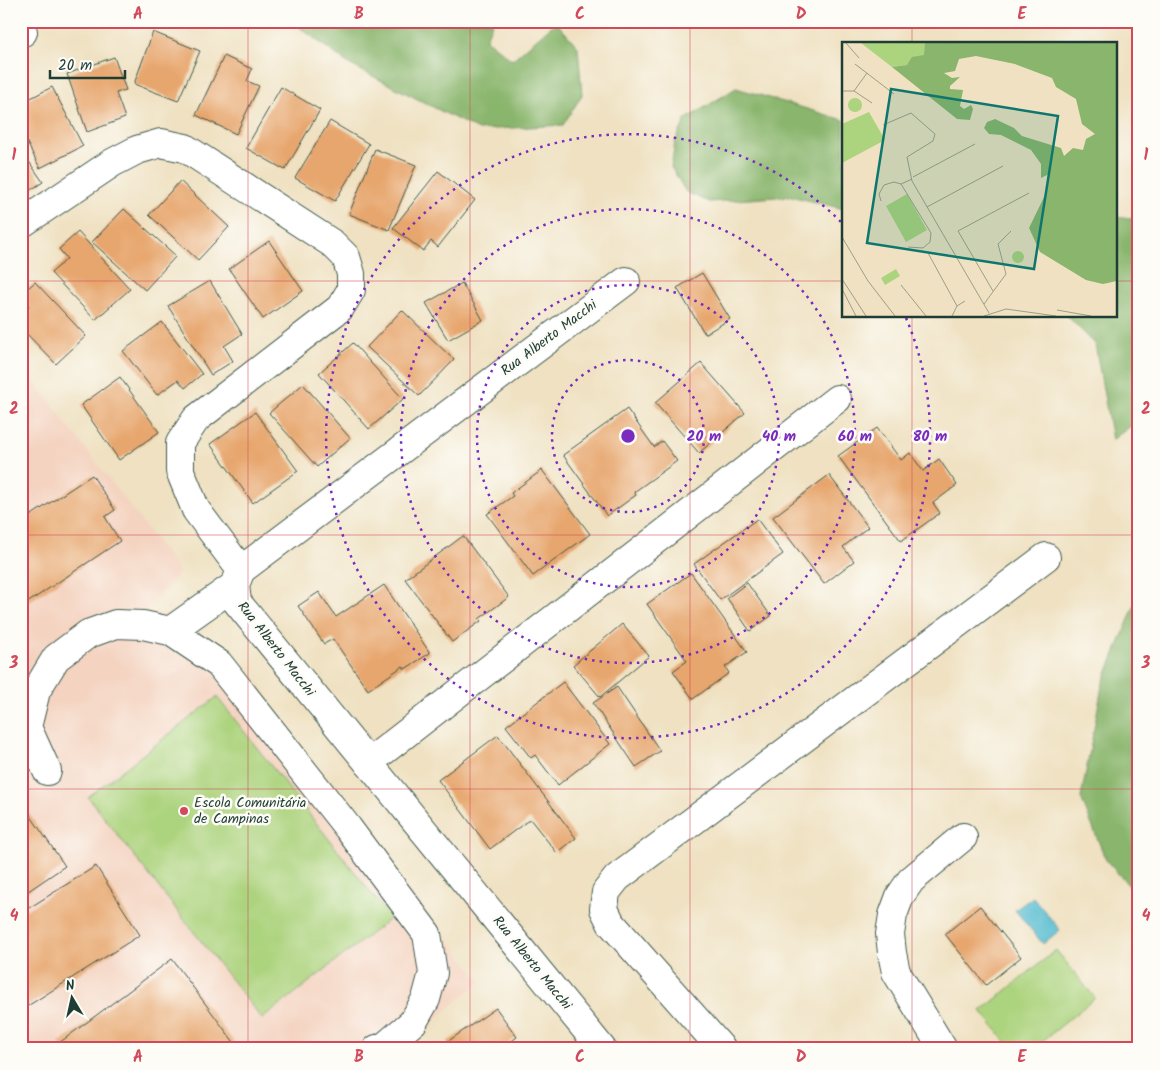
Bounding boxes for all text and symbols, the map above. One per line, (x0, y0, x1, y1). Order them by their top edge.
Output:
text: A (133, 2, 143, 27)
text: B (354, 2, 364, 27)
text: C (575, 2, 585, 27)
text: D (796, 2, 807, 27)
text: E (1018, 2, 1028, 27)
inset map (842, 42, 1118, 318)
scale bar (50, 48, 125, 80)
text: 20 m (58, 54, 92, 78)
text: 1 (12, 143, 17, 168)
text: 1 (1144, 143, 1149, 168)
street label: Rua Alberto Macchi (496, 294, 602, 382)
text: 2 (9, 397, 19, 422)
text: 2 (1141, 397, 1151, 422)
text: 20 m (687, 425, 721, 449)
text: 40 m (762, 425, 796, 449)
text: 60 m (838, 425, 872, 449)
text: 80 m (913, 425, 947, 449)
centre of rings (619, 427, 637, 445)
street label: Rua Alberto Macchi (232, 597, 321, 702)
text: 3 (9, 651, 19, 676)
text: 3 (1141, 651, 1151, 676)
place label: Escola Comunitária de Campinas (194, 792, 306, 830)
marker: Escola Comunitária de Campinas (178, 805, 190, 817)
text: 4 (10, 904, 19, 929)
text: 4 (1142, 904, 1151, 929)
street label: Rua Alberto Macchi (487, 911, 577, 1015)
north arrow (48, 972, 98, 1022)
text: N (64, 975, 76, 998)
text: A (133, 1045, 143, 1070)
text: B (354, 1045, 364, 1070)
text: C (575, 1045, 585, 1070)
text: D (796, 1045, 807, 1070)
text: E (1018, 1045, 1028, 1070)

